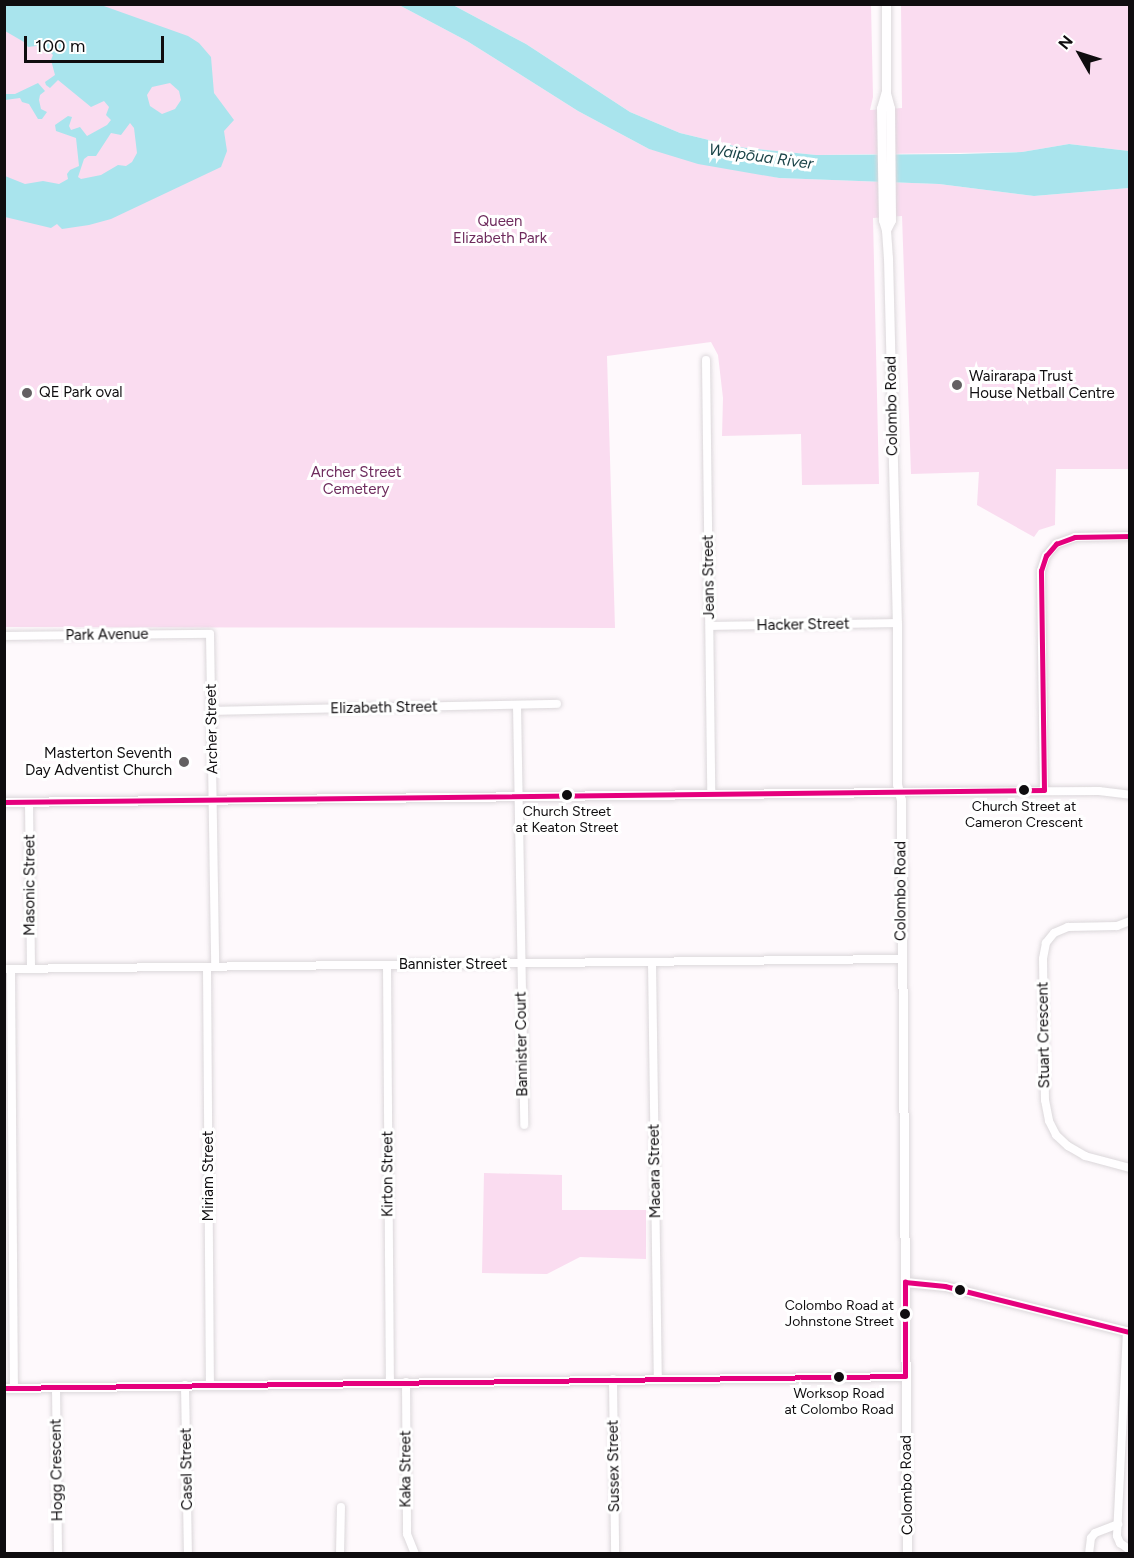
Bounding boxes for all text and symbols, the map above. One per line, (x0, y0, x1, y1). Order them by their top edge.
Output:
scale bar (27, 24, 166, 62)
north arrow (1050, 24, 1110, 84)
text: N (1054, 32, 1077, 53)
text: 100 m (35, 35, 85, 57)
water label: Waipōua River (708, 140, 814, 174)
park label: Queen Elizabeth Park (453, 212, 547, 247)
street label: Colombo Road (882, 356, 902, 456)
place label: Wairarapa Trust House Netball Centre (969, 367, 1115, 402)
marker: Wairarapa Trust House Netball Centre (950, 378, 964, 392)
place label: QE Park oval (39, 384, 123, 402)
marker: QE Park oval (20, 386, 34, 400)
park label: Archer Street Cemetery (311, 463, 401, 498)
street label: Jeans Street (699, 535, 719, 619)
street label: Hacker Street (756, 615, 850, 635)
street label: Park Avenue (65, 625, 149, 645)
street label: Archer Street (202, 684, 222, 774)
street label: Elizabeth Street (330, 698, 438, 718)
place label: Masterton Seventh Day Adventist Church (25, 744, 172, 779)
marker: Masterton Seventh Day Adventist Church (177, 755, 191, 769)
marker: Church Street at Cameron Crescent (1018, 784, 1030, 796)
marker: Church Street at Keaton Street (561, 789, 573, 801)
place label: Church Street at Cameron Crescent (965, 799, 1083, 832)
place label: Church Street at Keaton Street (516, 804, 618, 837)
street label: Masonic Street (21, 834, 39, 936)
street label: Colombo Road (892, 841, 910, 941)
street label: Bannister Street (399, 956, 507, 974)
street label: Stuart Crescent (1034, 981, 1054, 1089)
street label: Bannister Court (512, 991, 532, 1097)
street label: Macara Street (645, 1124, 665, 1218)
street label: Miriam Street (200, 1131, 218, 1221)
street label: Kirton Street (379, 1131, 397, 1217)
unlabelled marker (954, 1284, 966, 1296)
place label: Colombo Road at Johnstone Street (785, 1298, 894, 1330)
marker: Colombo Road at Johnstone Street (899, 1308, 911, 1320)
marker: Worksop Road at Colombo Road (833, 1371, 845, 1383)
place label: Worksop Road at Colombo Road (784, 1386, 894, 1418)
street label: Hogg Crescent (47, 1419, 67, 1521)
street label: Sussex Street (604, 1420, 624, 1512)
street label: Casel Street (177, 1428, 197, 1510)
street label: Kaka Street (397, 1430, 415, 1508)
street label: Colombo Road (897, 1435, 917, 1535)

